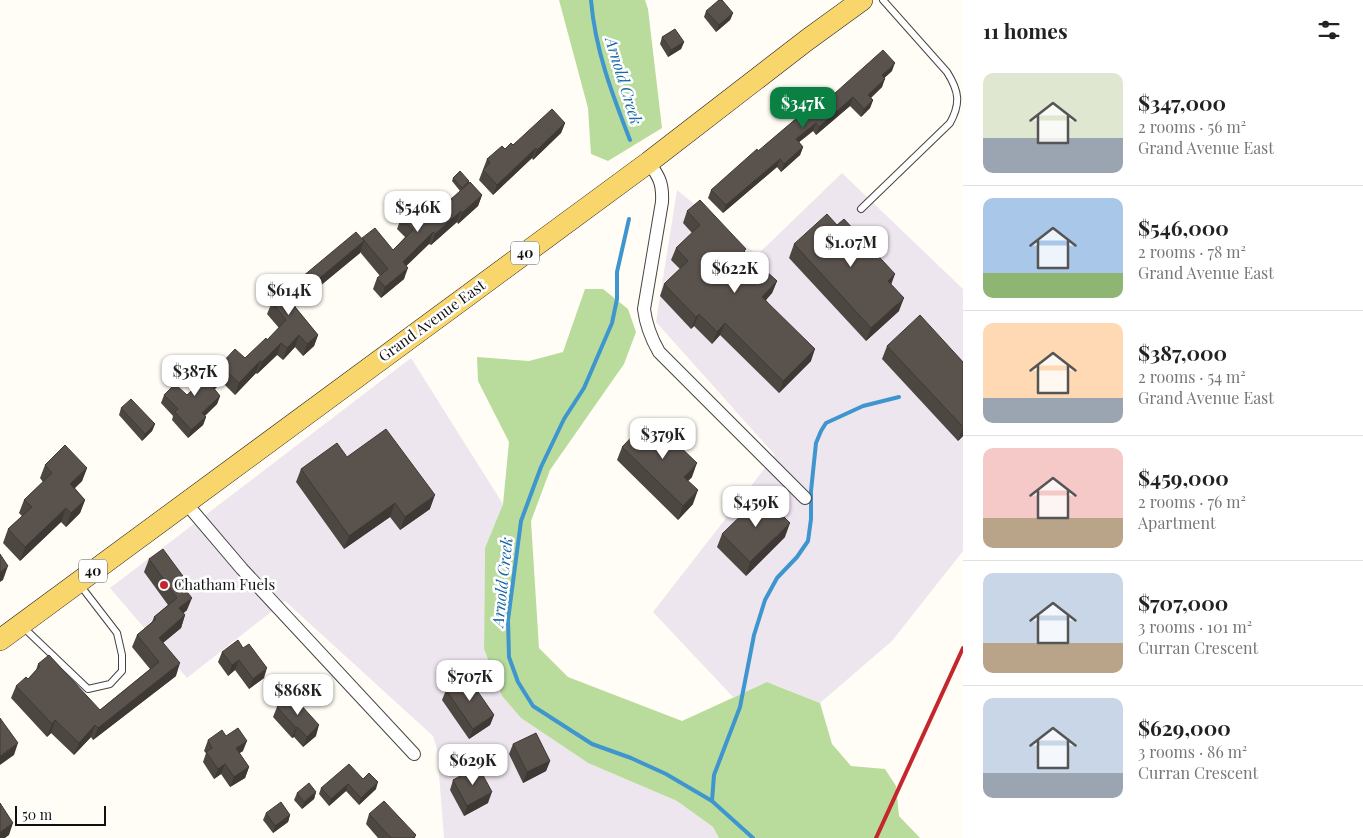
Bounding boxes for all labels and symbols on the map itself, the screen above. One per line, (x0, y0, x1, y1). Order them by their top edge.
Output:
water label: Arnold Creek (601, 33, 648, 127)
pin: $347K (768, 86, 838, 129)
pin: $546K (383, 190, 453, 233)
pin: $1.07M (810, 226, 892, 268)
road number: 40 (511, 242, 539, 264)
pin: $622K (700, 252, 770, 294)
pin: $614K (254, 274, 324, 316)
street label: Grand Avenue East (374, 274, 489, 366)
pin: $387K (160, 354, 230, 397)
pin: $379K (628, 418, 698, 460)
pin: $459K (721, 486, 791, 528)
water label: Arnold Creek (486, 536, 517, 630)
road number: 40 (79, 560, 107, 582)
place label: Chatham Fuels (174, 574, 275, 594)
marker: Chatham Fuels (158, 579, 170, 591)
pin: $707K (435, 660, 505, 702)
pin: $868K (263, 674, 333, 716)
pin: $629K (438, 744, 508, 786)
scale bar (15, 803, 106, 826)

